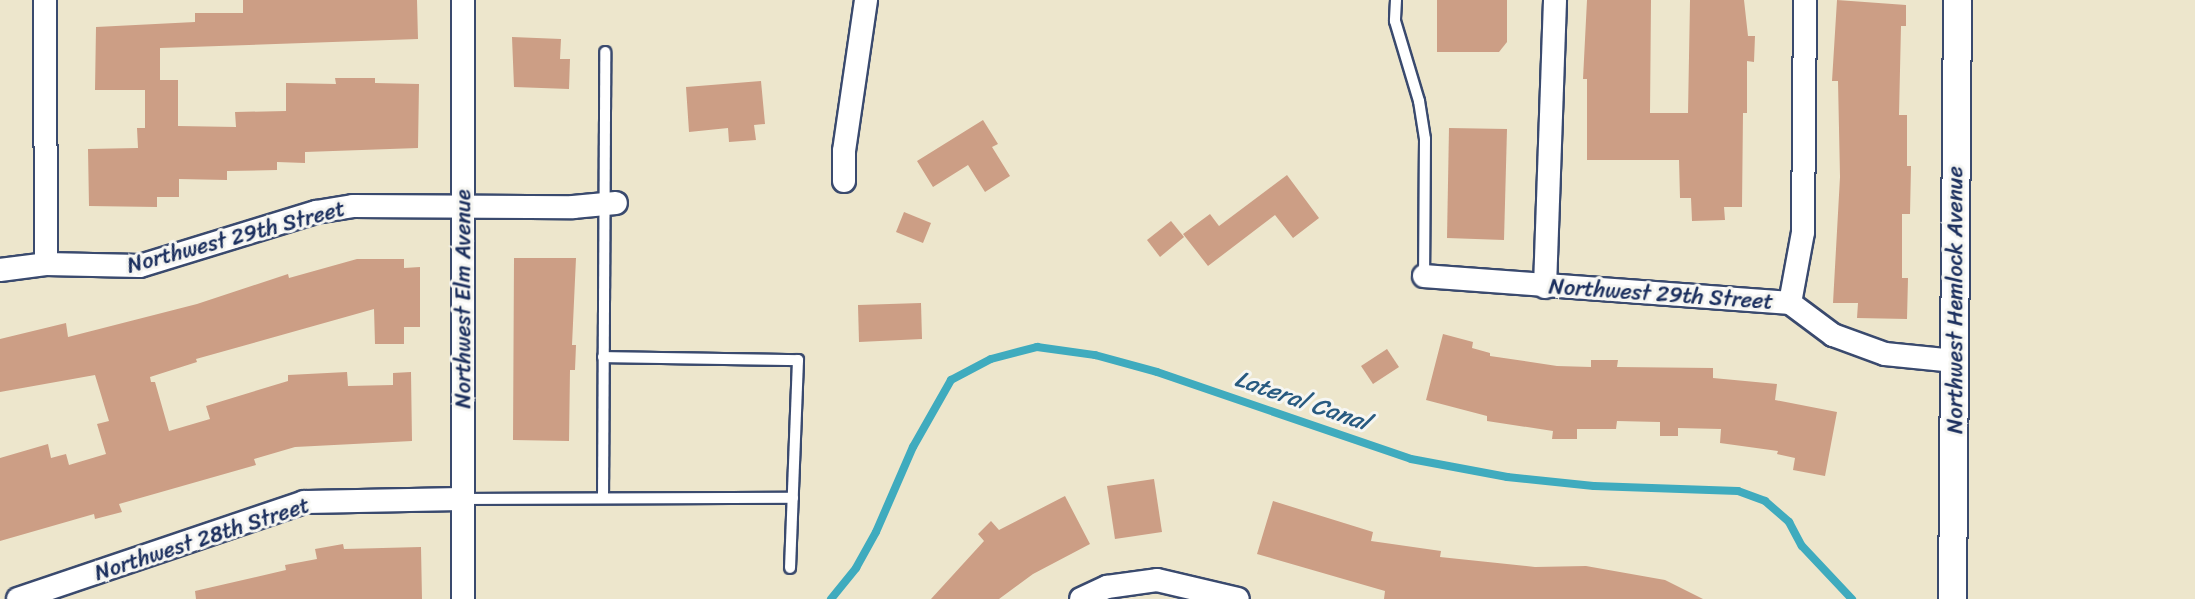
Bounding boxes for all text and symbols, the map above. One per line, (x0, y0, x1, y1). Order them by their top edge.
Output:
street label: Northwest Hemlock Avenue (1942, 166, 1968, 434)
street label: Northwest Elm Avenue (450, 189, 476, 409)
street label: Northwest 29th Street (124, 195, 348, 279)
street label: Northwest 29th Street (1548, 273, 1774, 315)
water label: Lateral Canal (1231, 365, 1373, 437)
street label: Northwest 28th Street (91, 492, 313, 586)

